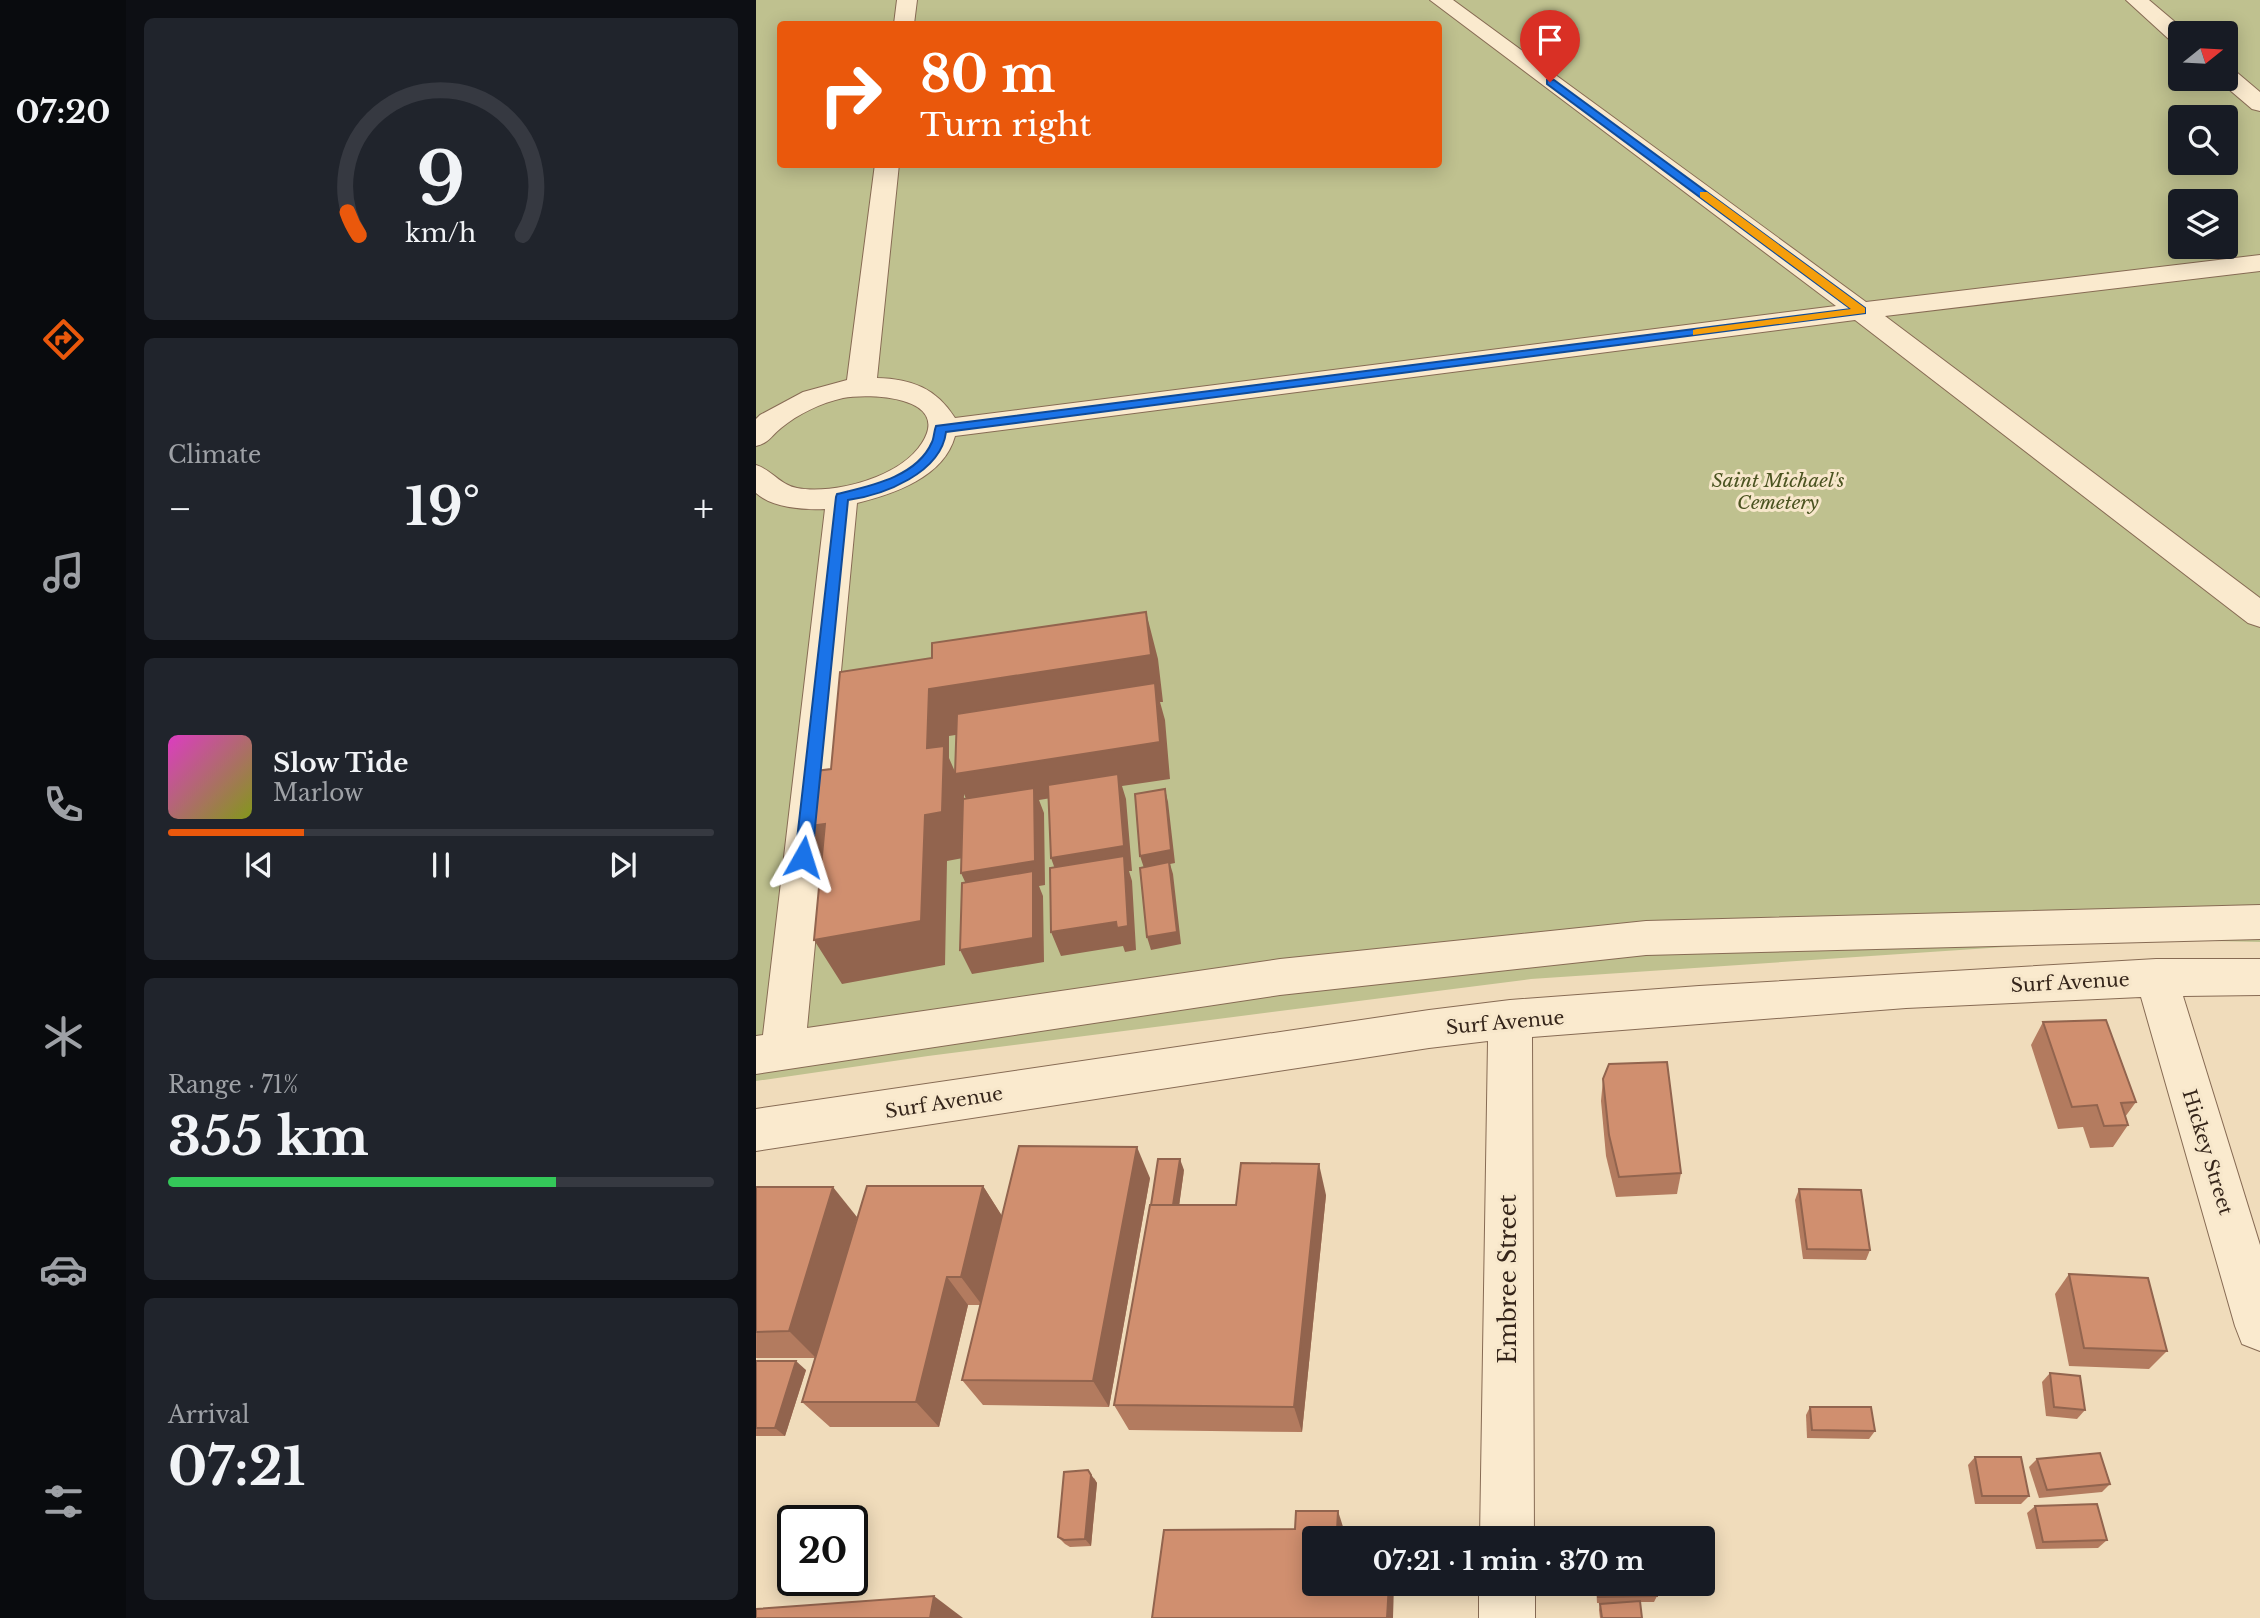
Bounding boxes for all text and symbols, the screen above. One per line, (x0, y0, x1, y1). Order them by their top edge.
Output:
pin (1520, 10, 1580, 82)
icon: arrive (1531, 21, 1569, 59)
north arrow (2168, 21, 2238, 91)
map controls (2168, 21, 2238, 259)
text: 80 m (920, 44, 1055, 105)
icon: right (805, 49, 896, 140)
text: 07:20 (16, 92, 110, 132)
text: Turn right (920, 105, 1091, 145)
button: search (2168, 105, 2238, 175)
text: 9 (416, 134, 466, 225)
button: layers (2168, 189, 2238, 259)
text: km/h (406, 218, 476, 249)
icon: directions (39, 315, 88, 364)
text: Climate (168, 441, 261, 469)
park label: Saint Michael's Cemetery (1711, 469, 1845, 514)
text: 19° (405, 475, 480, 539)
text: − (168, 485, 192, 532)
text: + (693, 485, 714, 532)
icon: music (39, 548, 88, 597)
text: Slow Tide (273, 747, 409, 779)
text: Marlow (273, 779, 363, 807)
icon: phone (39, 780, 88, 829)
position arrow (766, 820, 840, 894)
icon: previous (240, 846, 278, 884)
icon: pause (422, 846, 460, 884)
icon: next (604, 846, 642, 884)
street label: Surf Avenue (2010, 968, 2130, 997)
street label: Surf Avenue (1445, 1006, 1565, 1039)
icon: climate (39, 1012, 88, 1061)
text: Range · 71% (168, 1071, 299, 1099)
street label: Surf Avenue (884, 1082, 1005, 1123)
street label: Hickey Street (2178, 1087, 2238, 1218)
text: 355 km (168, 1105, 369, 1169)
street label: Embree Street (1494, 1194, 1522, 1364)
icon: car (39, 1245, 88, 1294)
text: Arrival (168, 1401, 249, 1429)
text: 07:21 (168, 1435, 305, 1499)
icon: filters (39, 1477, 88, 1526)
speed limit sign: 20 (777, 1505, 868, 1596)
text: 07:21 · 1 min · 370 m (1373, 1545, 1644, 1577)

